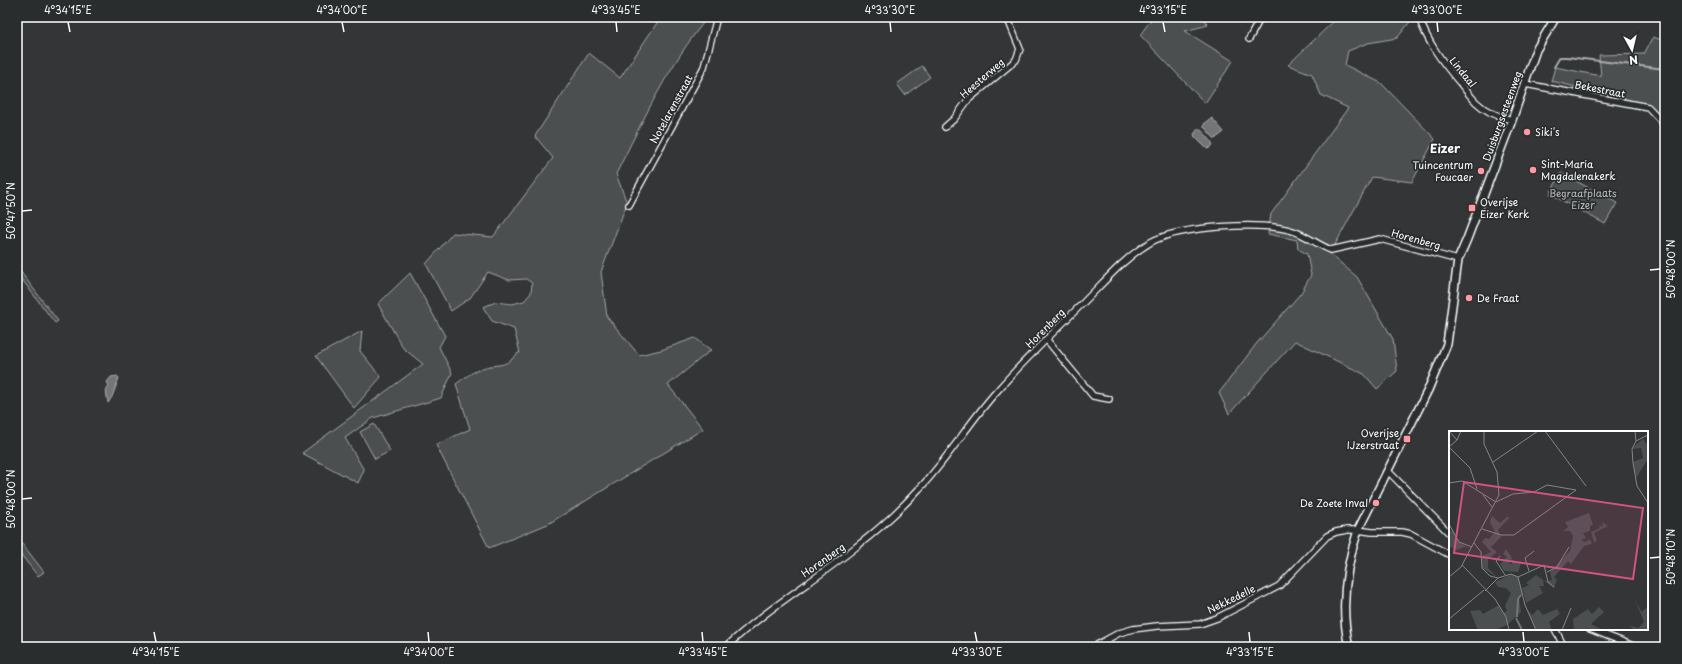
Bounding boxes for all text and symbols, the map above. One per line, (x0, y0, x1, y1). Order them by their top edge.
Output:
text: 4°34'15"E (44, 2, 92, 17)
text: 4°34'00"E (317, 2, 368, 17)
text: 4°33'45"E (591, 2, 641, 17)
text: 4°33'30"E (865, 2, 915, 17)
text: 4°33'15"E (1139, 2, 1187, 17)
text: 4°33'00"E (1412, 2, 1462, 17)
north arrow (1612, 30, 1652, 70)
text: N (1628, 51, 1639, 69)
street label: Lindaal (1446, 53, 1480, 90)
street label: Heesterweg (956, 54, 1007, 101)
street label: Duisburgsesteenweg (1478, 69, 1525, 163)
street label: Notelarenstraat (645, 72, 696, 146)
street label: Bekestraat (1573, 76, 1627, 101)
place label: Siki's (1535, 124, 1560, 139)
marker: Siki's (1522, 127, 1532, 137)
district label: Eizer (1430, 139, 1461, 157)
place label: Sint-Maria Magdalenakerk (1541, 156, 1615, 183)
place label: Tuincentrum Foucaer (1412, 157, 1473, 184)
marker: Sint-Maria Magdalenakerk (1528, 165, 1538, 175)
marker: Tuincentrum Foucaer (1476, 166, 1486, 176)
text: 50°47'50"N (3, 182, 18, 240)
park label: Begraafplaats Eizer (1549, 185, 1617, 212)
place label: Overijse Eizer Kerk (1480, 194, 1529, 221)
marker: Overijse Eizer Kerk (1467, 203, 1477, 213)
street label: Horenberg (1390, 224, 1443, 253)
text: 50°48'00"N (1663, 239, 1678, 299)
place label: De Fraat (1477, 290, 1519, 305)
marker: De Fraat (1464, 293, 1474, 303)
street label: Horenberg (1021, 304, 1068, 351)
place label: Overijse IJzerstraat (1347, 425, 1399, 452)
inset map (1449, 431, 1648, 630)
marker: Overijse IJzerstraat (1402, 434, 1412, 444)
text: 50°48'00"N (3, 469, 18, 529)
place label: De Zoete Inval (1300, 495, 1368, 510)
marker: De Zoete Inval (1371, 498, 1381, 508)
text: 50°48'10"N (1663, 528, 1678, 585)
street label: Horenberg (798, 539, 848, 580)
street label: Nekkedelle (1204, 580, 1258, 617)
text: 4°34'15"E (132, 644, 180, 659)
text: 4°34'00"E (404, 644, 455, 659)
text: 4°33'45"E (678, 644, 728, 659)
text: 4°33'30"E (952, 644, 1002, 659)
text: 4°33'15"E (1226, 644, 1274, 659)
text: 4°33'00"E (1499, 644, 1549, 659)

